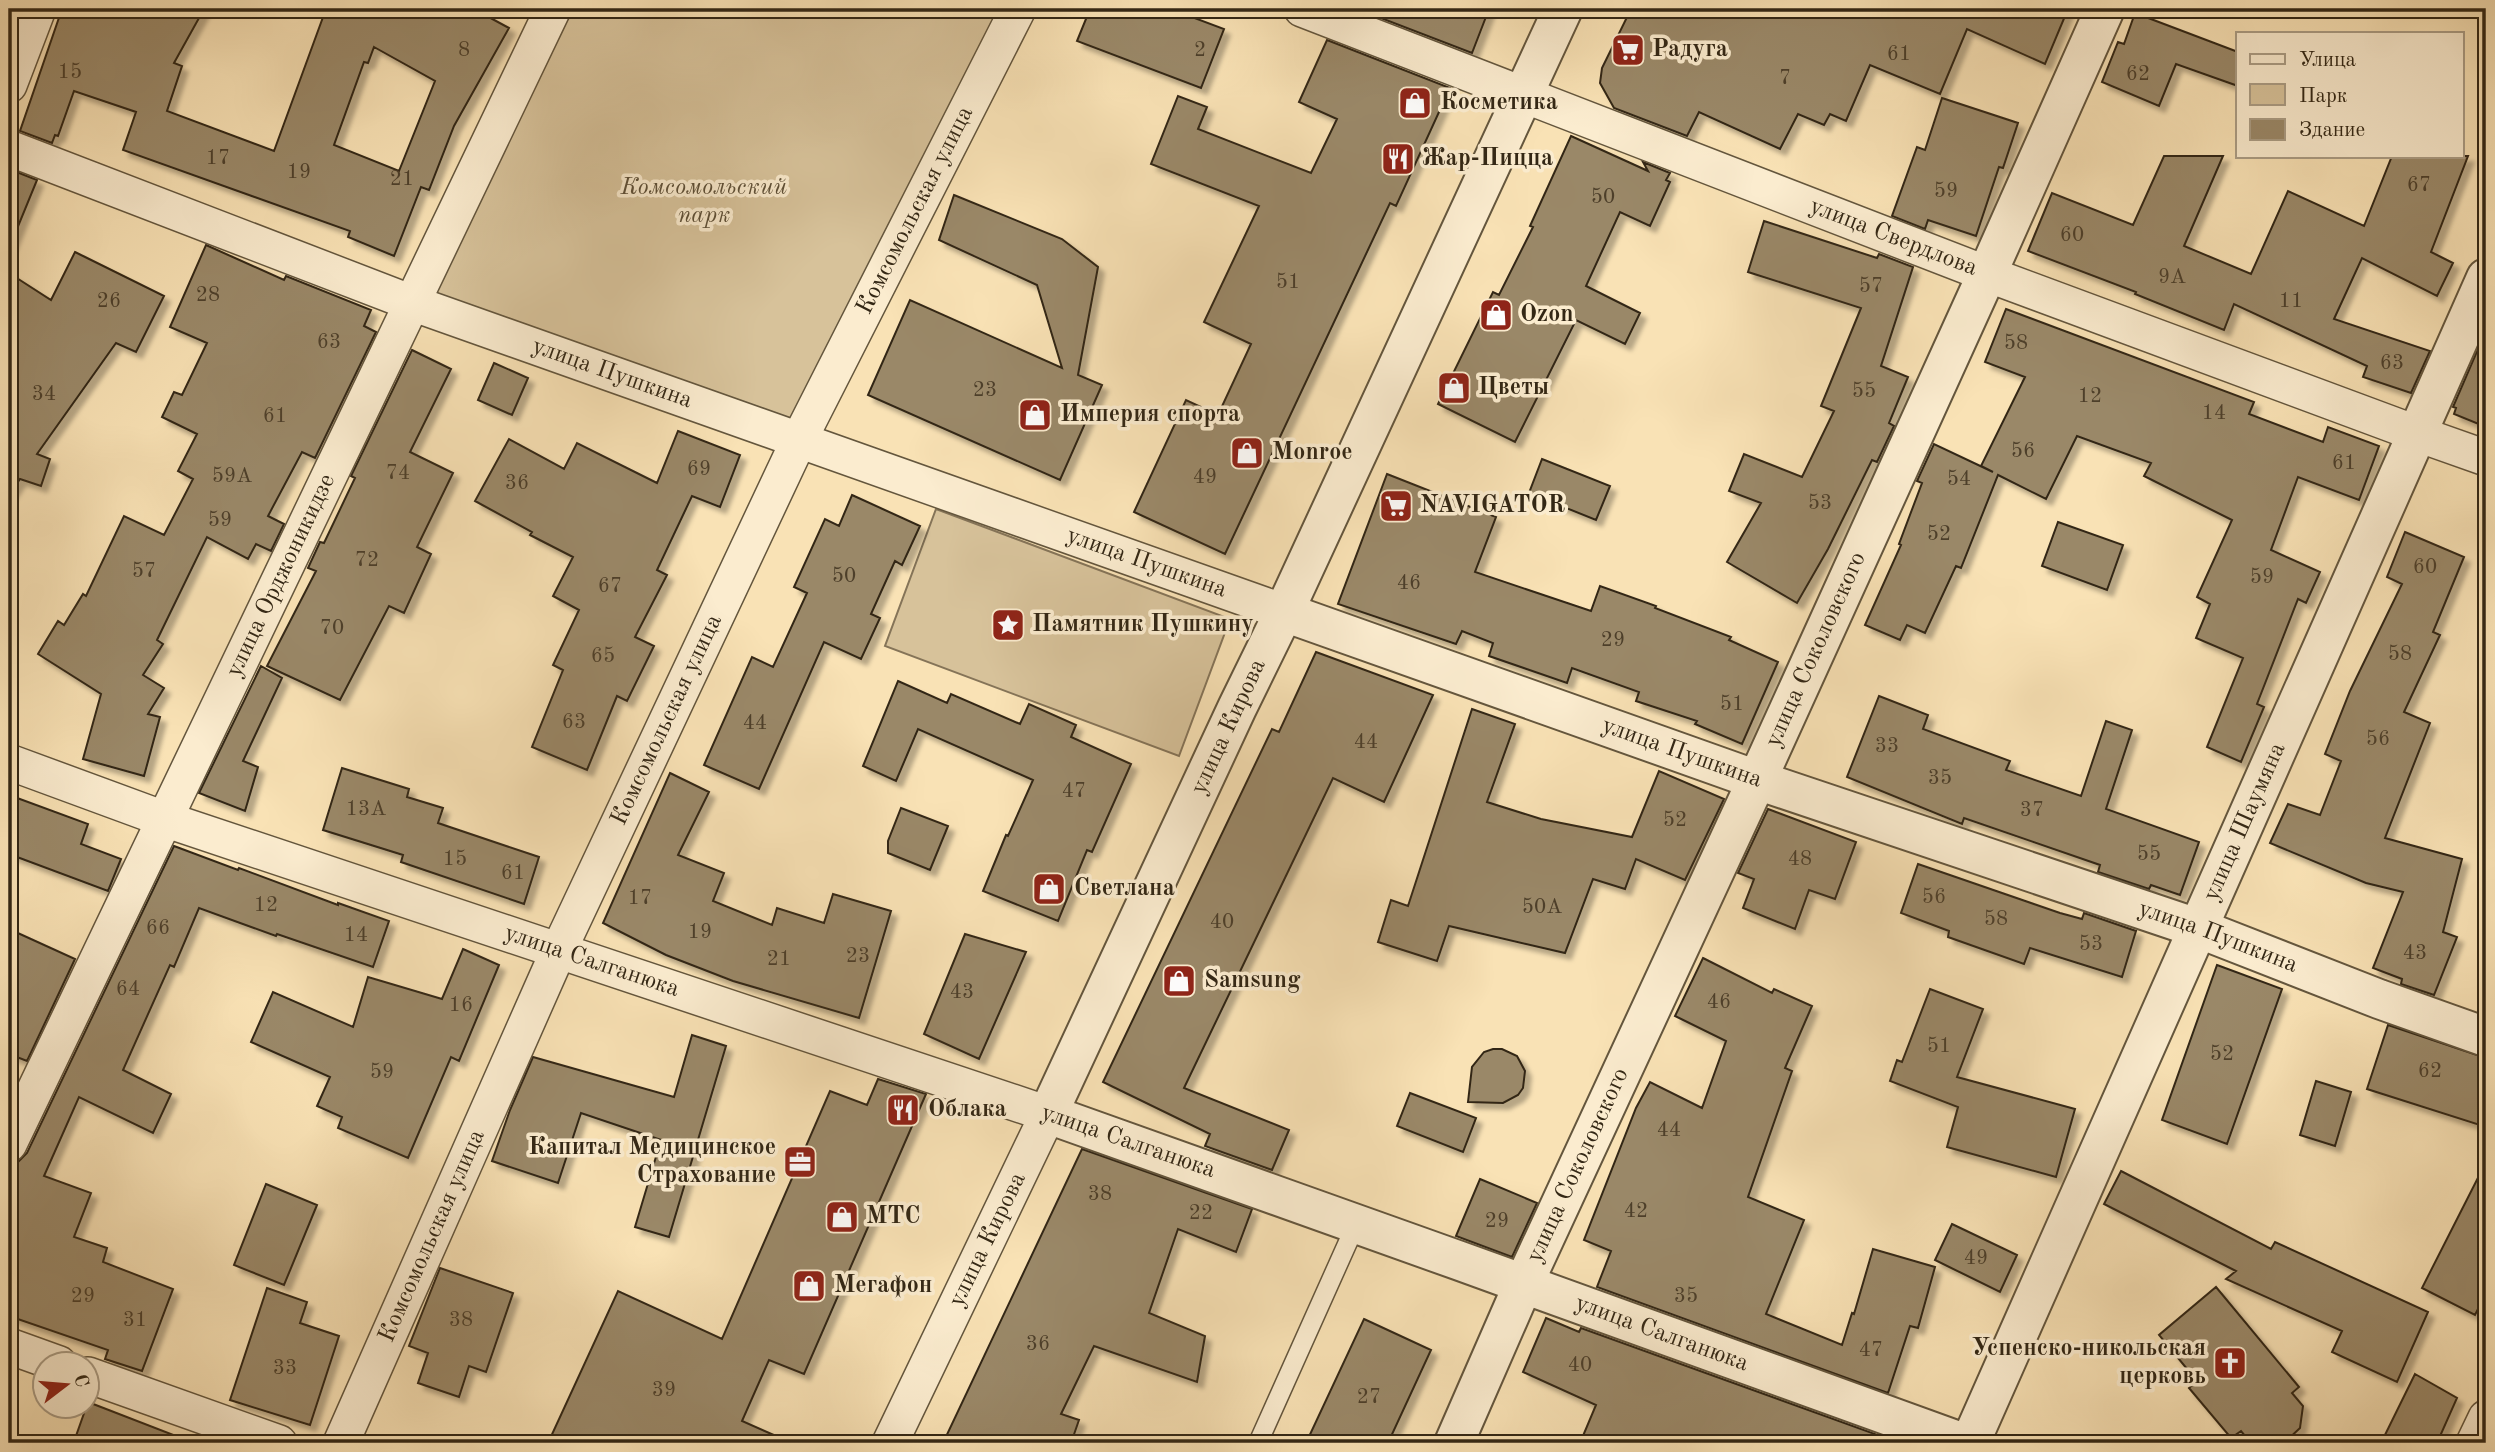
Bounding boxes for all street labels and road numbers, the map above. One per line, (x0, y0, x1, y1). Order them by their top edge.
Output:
street label: Комсомольская улица (853, 103, 978, 318)
street label: улица Свердлова (1806, 194, 1981, 281)
street label: улица Пушкина (529, 334, 695, 413)
street label: улица Орджоникидзе (223, 471, 340, 681)
street label: улица Пушкина (1063, 524, 1230, 603)
street label: улица Соколовского (1762, 549, 1871, 751)
street label: Комсомольская улица (607, 611, 727, 829)
street label: улица Кирова (1187, 656, 1271, 798)
street label: улица Пушкина (1598, 714, 1765, 793)
street label: улица Шаумяна (2199, 739, 2291, 905)
street label: улица Пушкина (2135, 897, 2301, 978)
street label: улица Салганюка (501, 921, 682, 1002)
street label: улица Соколовского (1523, 1065, 1634, 1266)
street label: улица Салганюка (1038, 1101, 1218, 1183)
street label: Комсомольская улица (375, 1126, 490, 1346)
street label: улица Кирова (945, 1169, 1031, 1311)
street label: улица Салганюка (1572, 1292, 1752, 1376)

